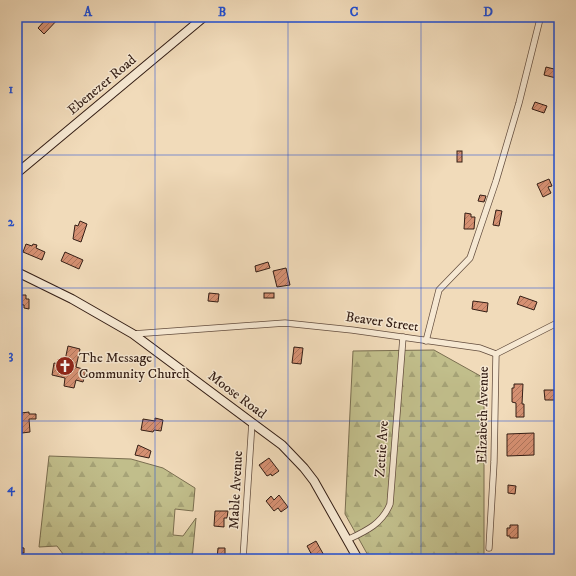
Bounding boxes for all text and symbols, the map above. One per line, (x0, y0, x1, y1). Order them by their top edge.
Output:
text: A (83, 4, 93, 20)
text: B (218, 4, 226, 20)
text: C (350, 4, 359, 20)
text: D (483, 4, 493, 20)
street label: Ebenezer Road (64, 51, 140, 119)
text: 1 (9, 81, 14, 97)
text: 2 (8, 214, 15, 230)
street label: Beaver Street (344, 308, 420, 336)
text: 3 (9, 347, 14, 363)
place label: The Message Community Church (79, 349, 190, 383)
church icon: The Message Community Church (54, 355, 76, 377)
street label: Elizabeth Avenue (473, 366, 493, 464)
street label: Moose Road (204, 367, 270, 423)
street label: Zettie Ave (371, 420, 393, 478)
street label: Mable Avenue (225, 450, 247, 530)
text: 4 (6, 480, 15, 497)

